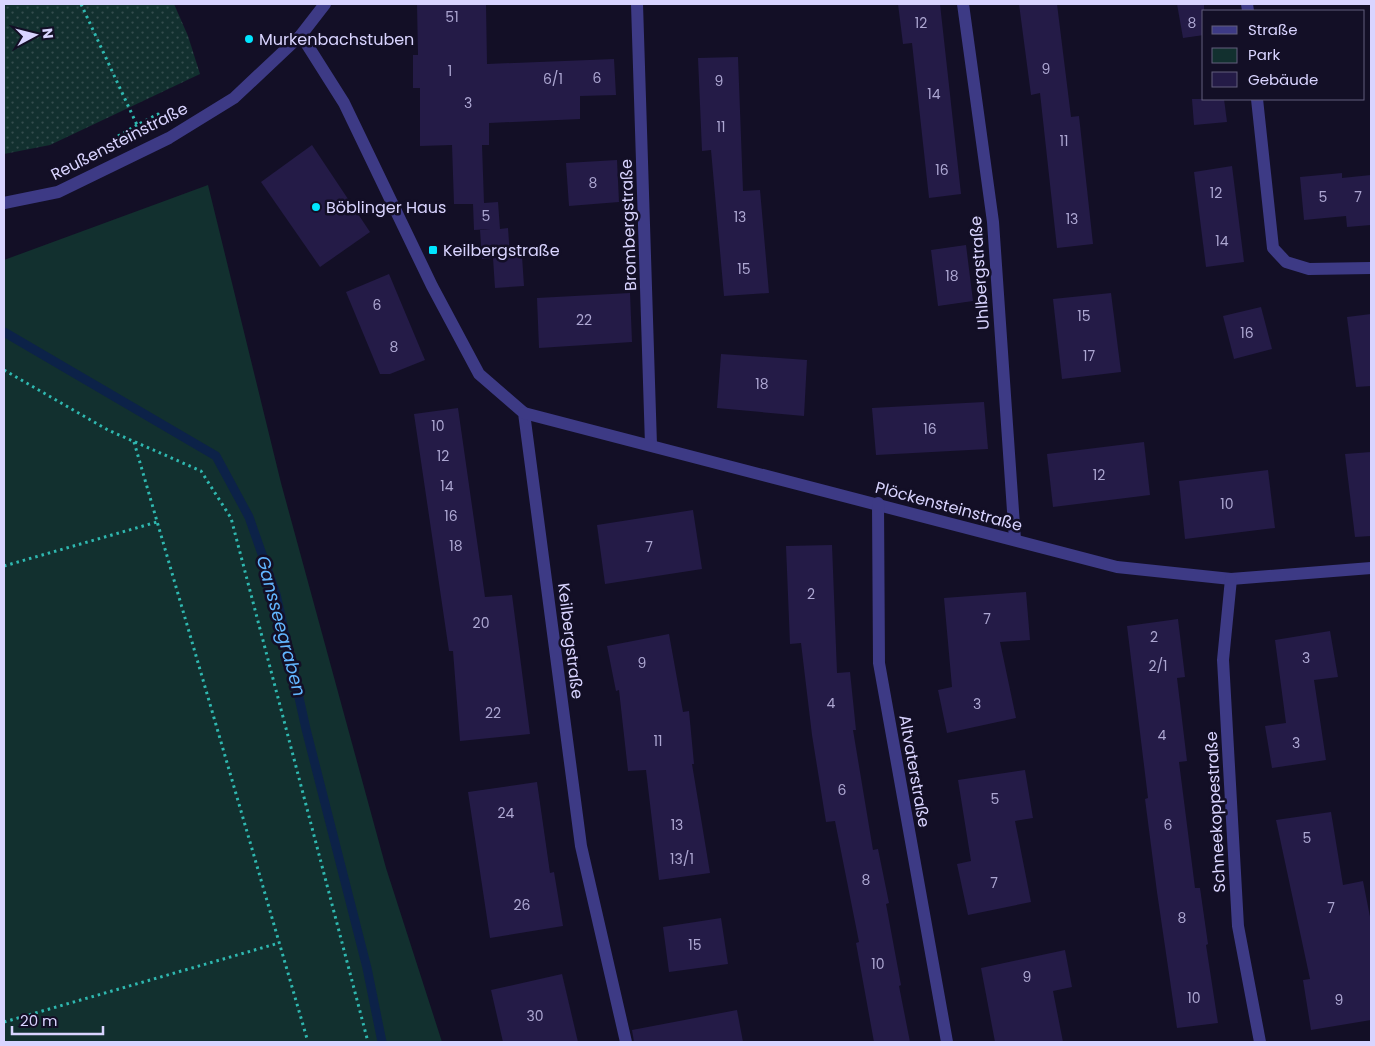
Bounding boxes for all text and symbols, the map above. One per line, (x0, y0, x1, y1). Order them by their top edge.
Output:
house number: 51 (445, 7, 459, 27)
north arrow (10, 10, 60, 60)
legend (1202, 10, 1365, 100)
house number: 12 (915, 13, 927, 33)
house number: 8 (1188, 13, 1197, 33)
text: Straße (1248, 19, 1298, 40)
text: N (37, 27, 58, 40)
place label: Murkenbachstuben (259, 28, 414, 51)
marker: Murkenbachstuben (243, 33, 255, 45)
text: Park (1248, 44, 1280, 65)
house number: 9 (1042, 59, 1050, 79)
house number: 1 (448, 61, 452, 81)
house number: 6 (593, 68, 602, 88)
house number: 6/1 (543, 69, 563, 89)
text: Gebäude (1248, 69, 1318, 90)
house number: 9 (715, 71, 723, 91)
house number: 14 (927, 84, 941, 104)
house number: 3 (464, 93, 472, 113)
street label: Reußensteinstraße (47, 97, 192, 186)
house number: 11 (717, 117, 725, 137)
house number: 11 (1060, 131, 1068, 151)
street label: Brombergstraße (615, 159, 642, 291)
house number: 16 (935, 160, 949, 180)
house number: 8 (589, 173, 598, 193)
house number: 12 (1210, 183, 1222, 203)
house number: 5 (1319, 187, 1327, 207)
house number: 7 (1354, 187, 1362, 207)
place label: Böblinger Haus (326, 196, 446, 219)
marker: Böblinger Haus (310, 201, 322, 213)
house number: 5 (482, 206, 490, 226)
house number: 13 (734, 207, 746, 227)
house number: 13 (1066, 209, 1078, 229)
street label: Uhlbergstraße (964, 215, 995, 331)
house number: 14 (1215, 231, 1229, 251)
place label: Keilbergstraße (443, 239, 560, 262)
marker: Keilbergstraße (427, 244, 439, 256)
house number: 15 (737, 259, 751, 279)
house number: 18 (945, 266, 959, 286)
house number: 6 (373, 295, 382, 315)
house number: 15 (1077, 306, 1091, 326)
house number: 22 (576, 310, 592, 330)
house number: 16 (1240, 323, 1254, 343)
house number: 8 (390, 337, 399, 357)
house number: 17 (1083, 346, 1095, 366)
house number: 18 (755, 374, 769, 394)
house number: 10 (431, 416, 445, 436)
house number: 16 (923, 419, 937, 439)
house number: 12 (437, 446, 449, 466)
house number: 12 (1093, 465, 1105, 485)
house number: 14 (440, 476, 454, 496)
street label: Plöckensteinstraße (873, 476, 1025, 537)
house number: 10 (1220, 494, 1234, 514)
house number: 16 (444, 506, 458, 526)
house number: 18 (449, 536, 463, 556)
house number: 7 (645, 537, 653, 557)
water label: Gansseegraben (251, 553, 312, 699)
street label: Keilbergstraße (552, 582, 589, 700)
house number: 2 (807, 584, 815, 604)
house number: 7 (983, 609, 991, 629)
house number: 20 (473, 613, 489, 633)
house number: 2 (1150, 627, 1158, 647)
house number: 3 (1302, 648, 1310, 668)
house number: 9 (638, 653, 646, 673)
house number: 2/1 (1148, 656, 1168, 676)
house number: 4 (827, 693, 836, 713)
house number: 3 (973, 694, 981, 714)
house number: 22 (485, 703, 501, 723)
street label: Altvaterstraße (893, 713, 936, 829)
house number: 4 (1158, 725, 1167, 745)
house number: 11 (654, 731, 662, 751)
street label: Schneekoppestraße (1200, 731, 1231, 893)
house number: 3 (1292, 733, 1300, 753)
house number: 6 (838, 780, 847, 800)
house number: 5 (991, 789, 999, 809)
house number: 24 (498, 803, 515, 823)
house number: 13 (671, 815, 683, 835)
house number: 6 (1164, 815, 1173, 835)
house number: 5 (1303, 828, 1311, 848)
house number: 13/1 (670, 849, 694, 869)
house number: 8 (862, 870, 871, 890)
house number: 7 (990, 873, 998, 893)
house number: 26 (514, 895, 531, 915)
house number: 7 (1327, 898, 1335, 918)
house number: 8 (1178, 908, 1187, 928)
house number: 15 (688, 935, 702, 955)
house number: 10 (871, 954, 885, 974)
house number: 9 (1023, 967, 1031, 987)
house number: 10 (1187, 988, 1201, 1008)
house number: 9 (1335, 990, 1343, 1010)
scale bar (12, 1004, 104, 1036)
house number: 30 (526, 1006, 544, 1026)
text: 20 m (20, 1010, 58, 1031)

